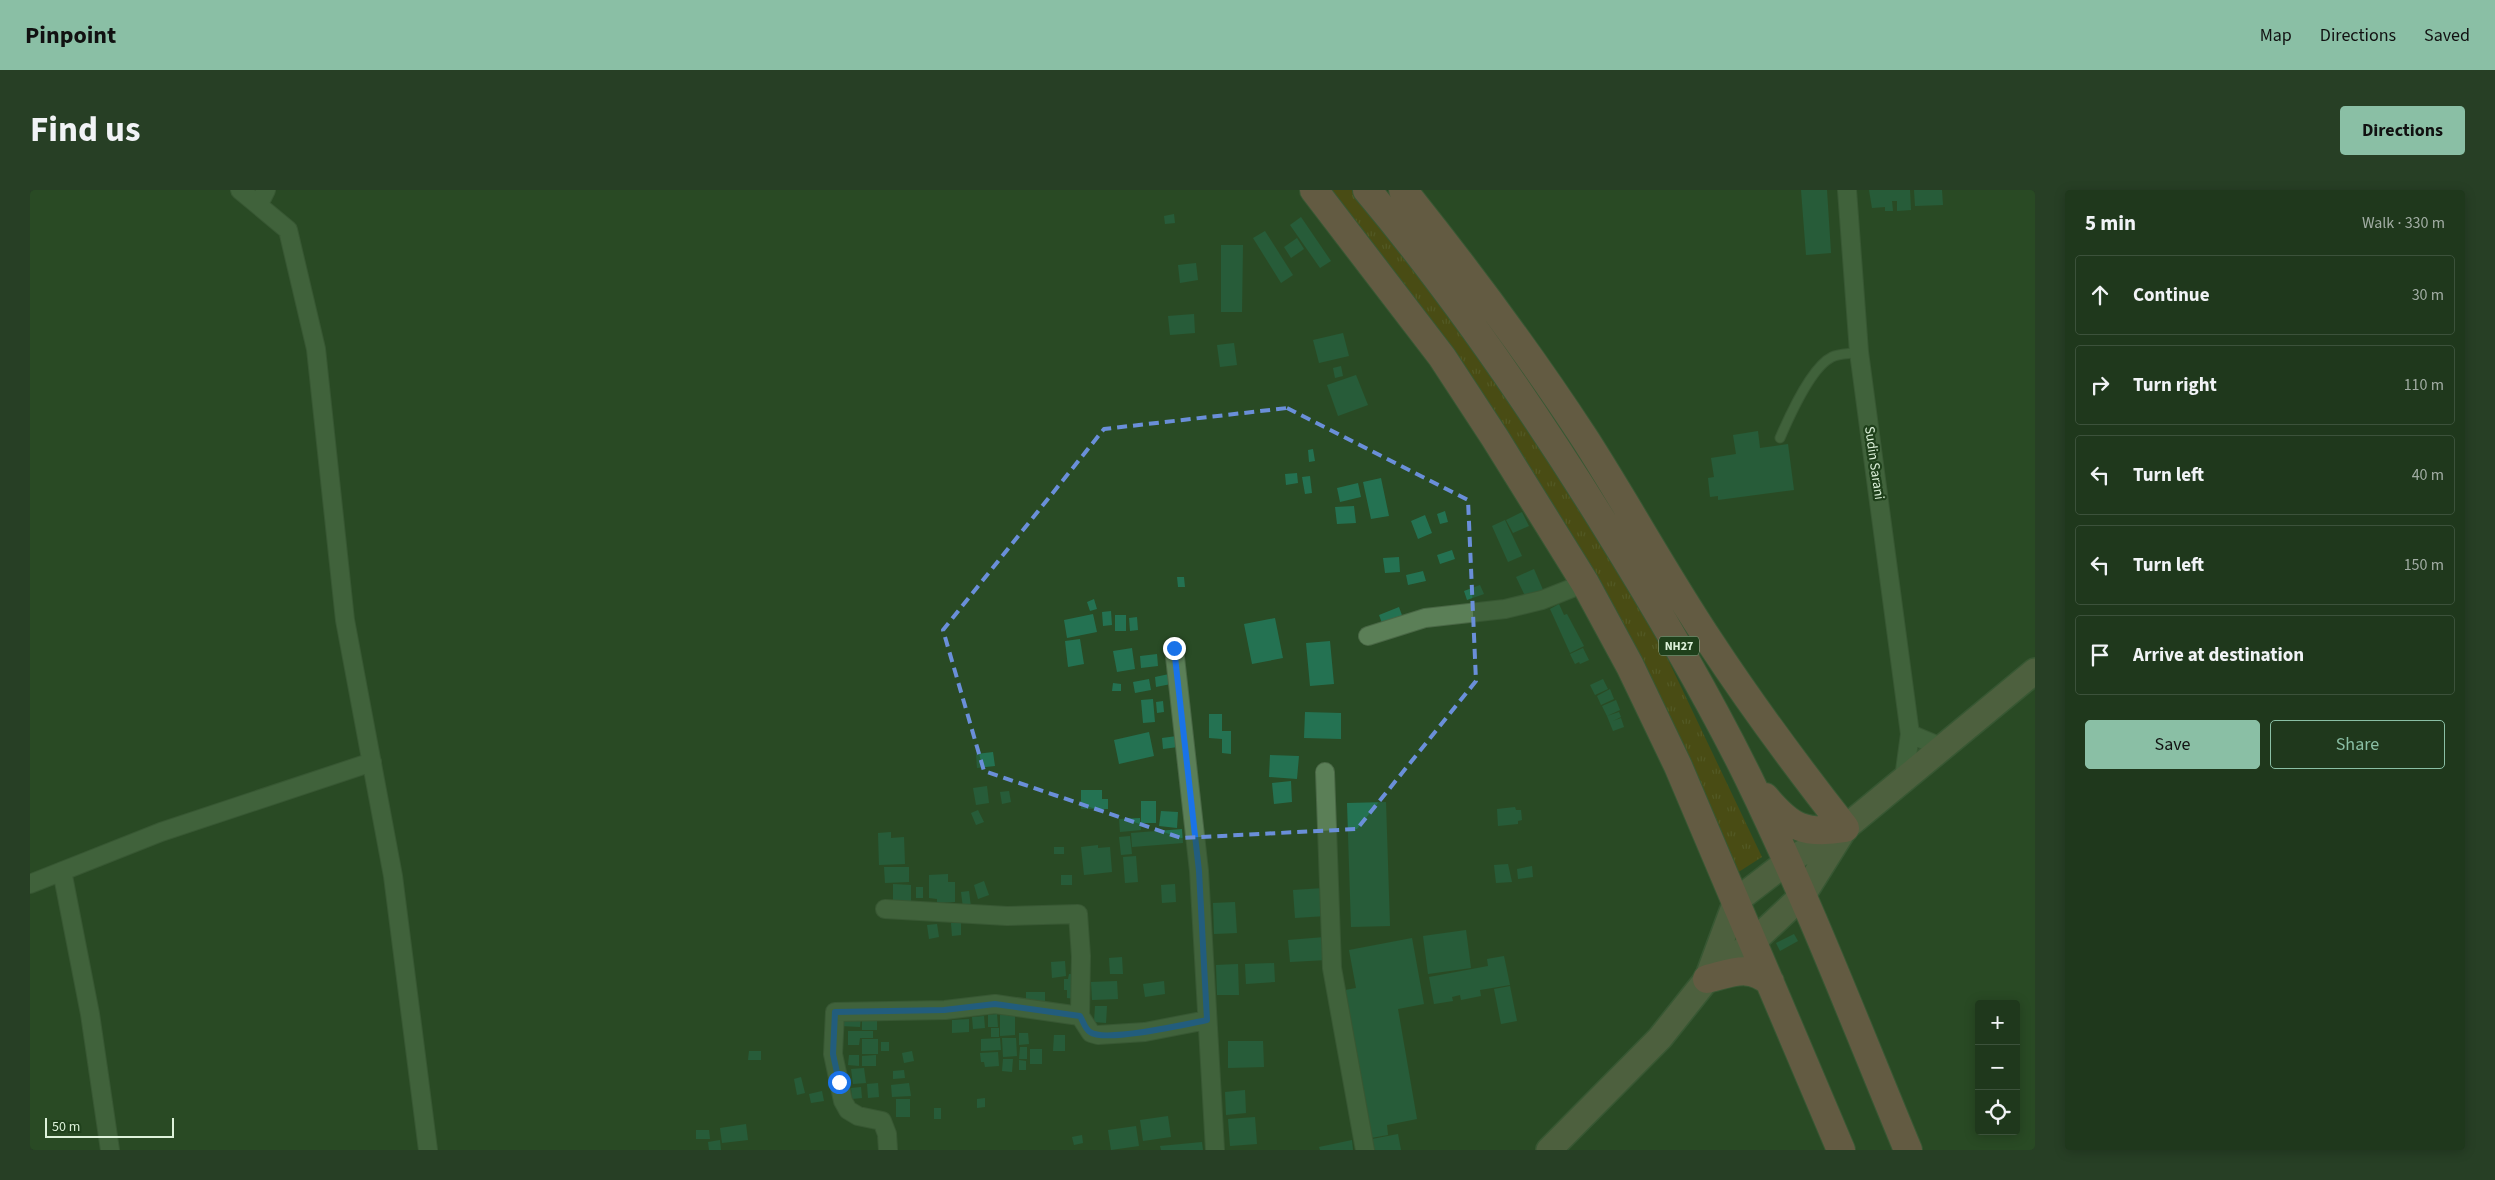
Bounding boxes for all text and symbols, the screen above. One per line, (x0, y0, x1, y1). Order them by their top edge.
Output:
text: Pinpoint (25, 18, 116, 53)
text: Map (2260, 23, 2292, 48)
text: Directions (2320, 23, 2396, 48)
text: Saved (2424, 23, 2470, 48)
text: Find us (30, 105, 140, 155)
button: Directions (2340, 106, 2465, 155)
text: 5 min (2085, 208, 2136, 238)
text: Walk · 330 m (2362, 212, 2445, 234)
icon: ahead (2086, 281, 2114, 309)
text: Continue (2133, 282, 2210, 309)
text: 30 m (2412, 284, 2444, 306)
icon: right (2086, 371, 2114, 399)
text: Turn right (2133, 372, 2217, 399)
text: 110 m (2404, 374, 2444, 396)
street label: Sudin Sarani (1859, 425, 1889, 501)
icon: left (2086, 461, 2114, 489)
text: Turn left (2133, 462, 2204, 489)
text: 40 m (2412, 464, 2444, 486)
icon: left (2086, 551, 2114, 579)
text: Turn left (2133, 552, 2204, 579)
text: 150 m (2404, 554, 2444, 576)
road number: NH27 (1659, 636, 1699, 656)
route end (1163, 637, 1186, 660)
icon: arrive (2086, 641, 2114, 669)
text: Arrive at destination (2133, 642, 2304, 669)
button: Save (2085, 720, 2260, 769)
button: Share (2270, 720, 2445, 769)
map controls (1975, 1000, 2020, 1135)
button: + (1975, 1000, 2020, 1045)
button: − (1975, 1045, 2020, 1090)
route start (828, 1071, 851, 1094)
button: locate (1975, 1090, 2020, 1135)
scale bar (45, 1115, 174, 1138)
text: 50 m (52, 1117, 80, 1137)

